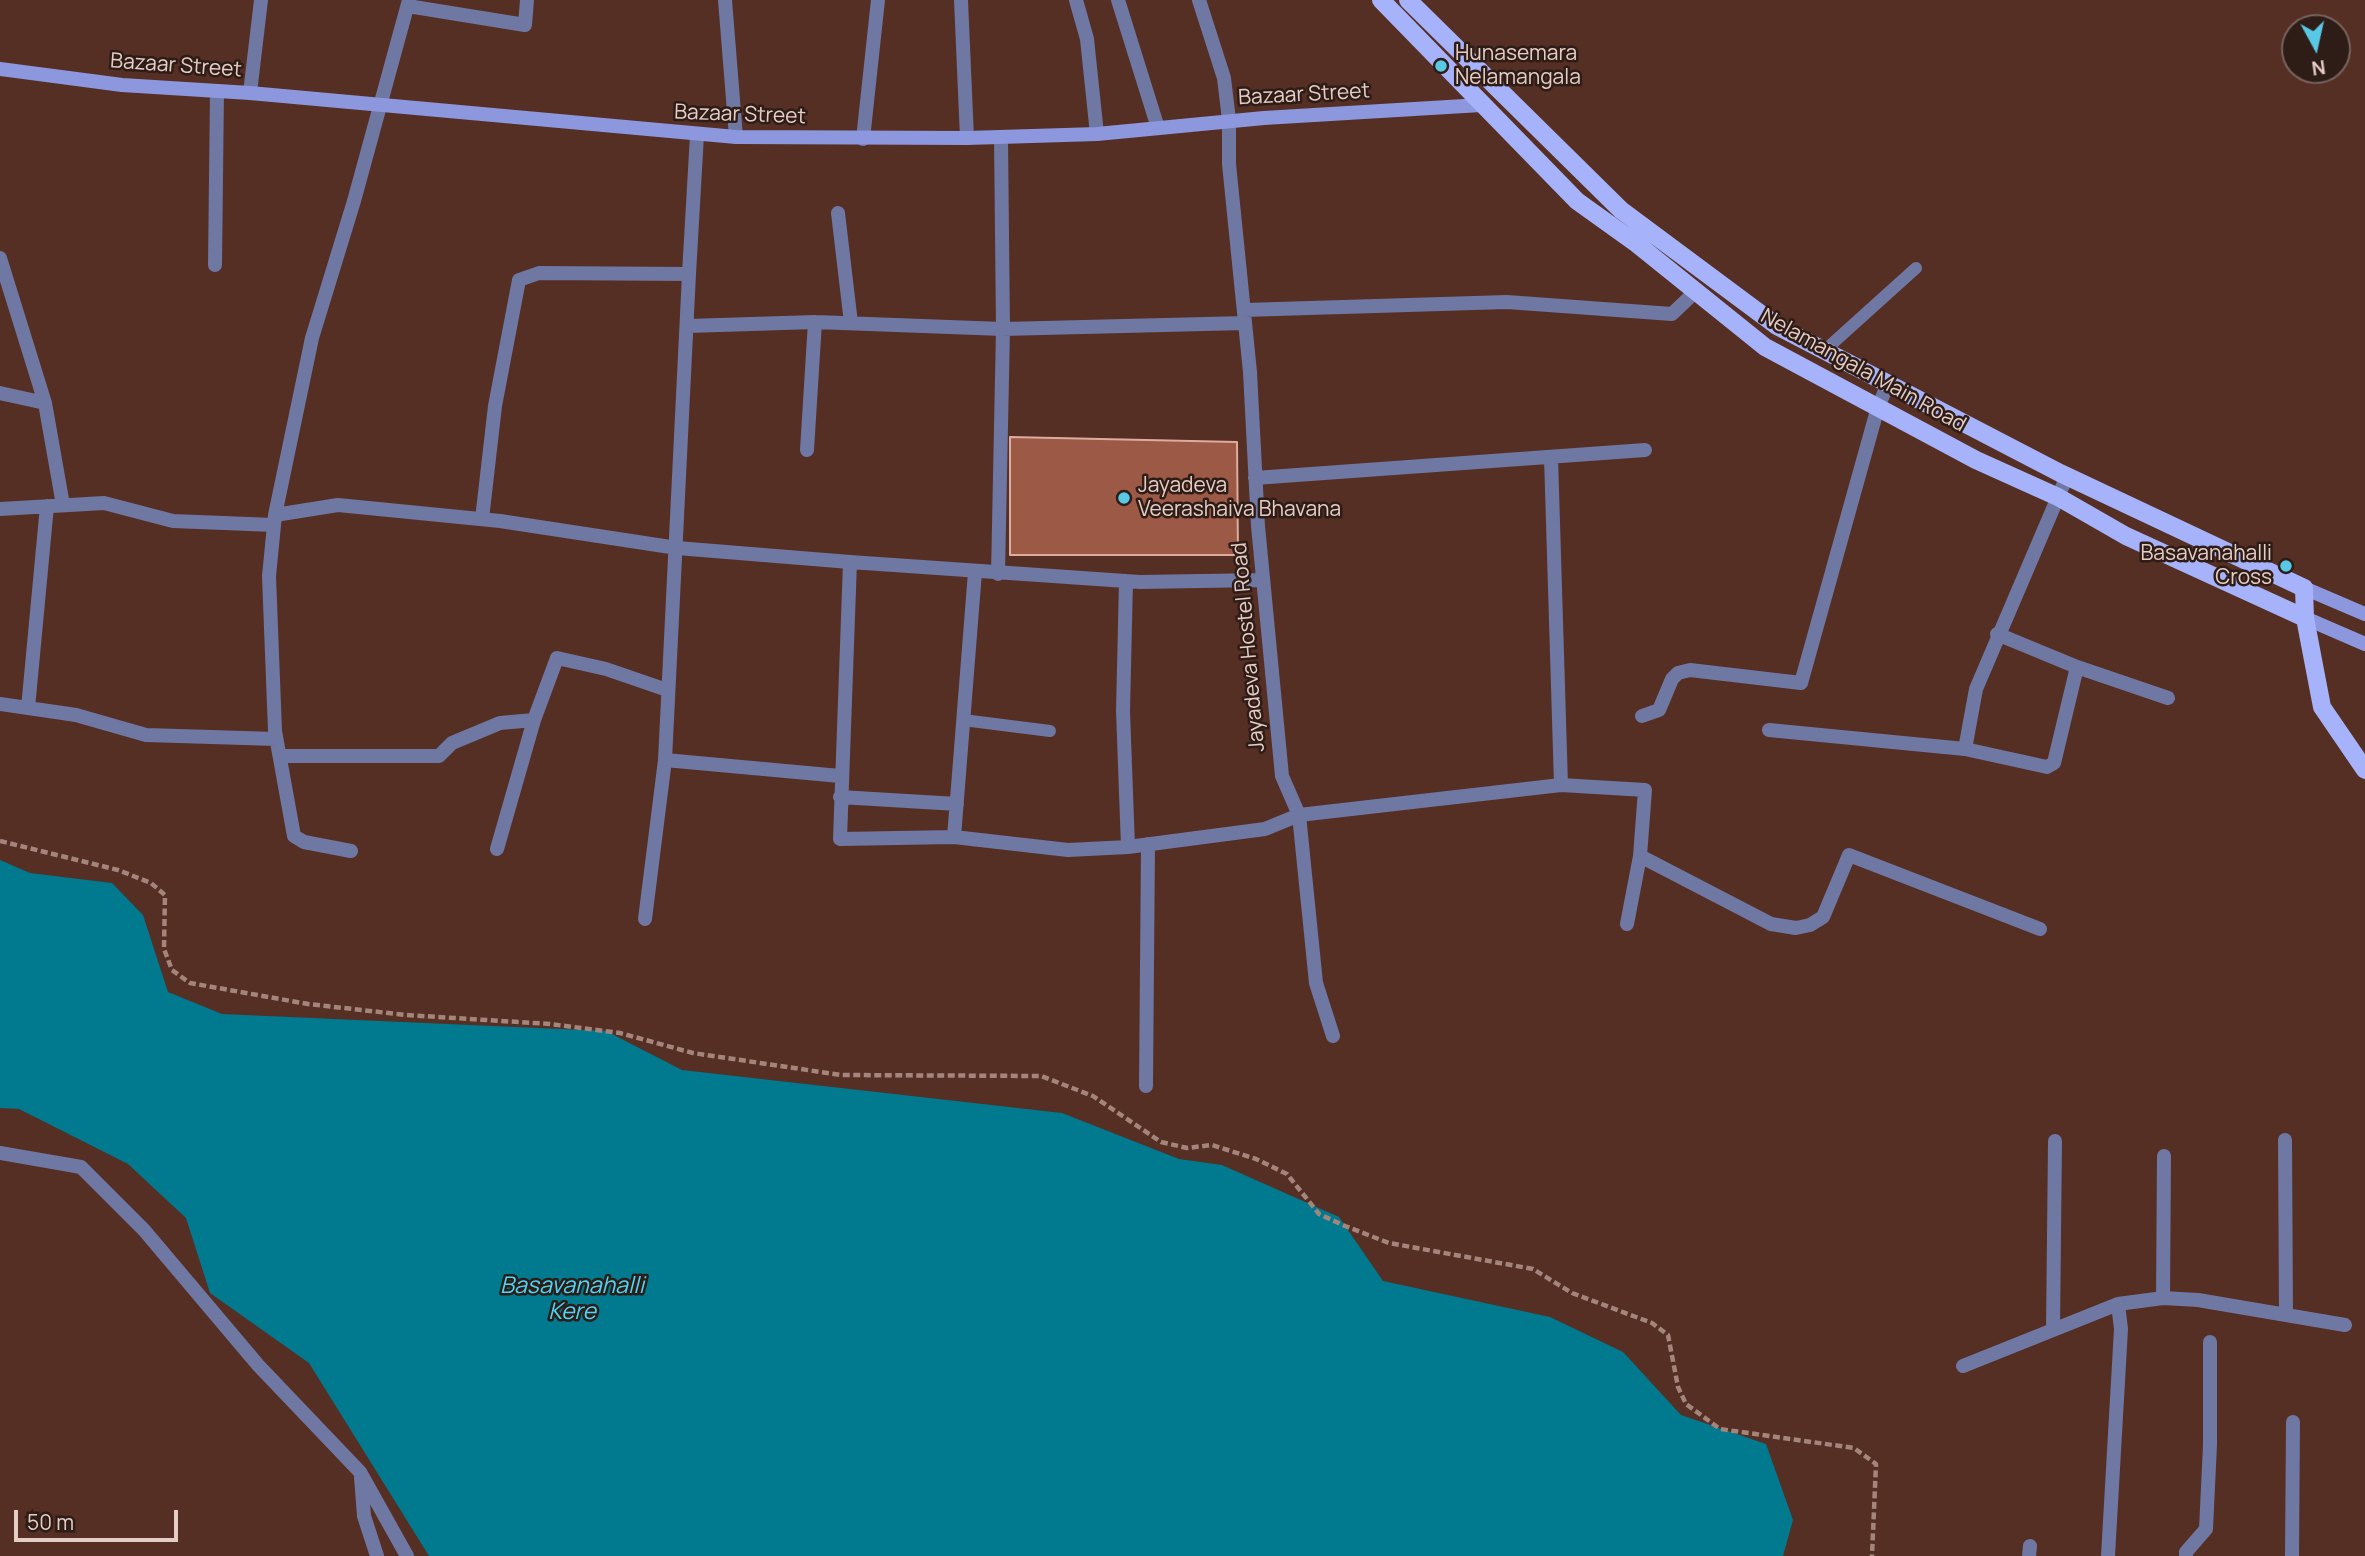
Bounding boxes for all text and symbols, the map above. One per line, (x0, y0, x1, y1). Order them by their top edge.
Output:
north arrow (2281, 14, 2351, 84)
place label: Hunasemara Nelamangala (1455, 41, 1581, 91)
street label: Bazaar Street (109, 49, 243, 83)
text: N (2310, 54, 2327, 82)
marker: Hunasemara Nelamangala (1433, 58, 1449, 74)
street label: Bazaar Street (1238, 79, 1370, 111)
street label: Bazaar Street (674, 100, 806, 130)
street label: Nelamangala Main Road (1756, 304, 1970, 438)
place label: Jayadeva Veerashaiva Bhavana (1138, 473, 1341, 523)
marker: Jayadeva Veerashaiva Bhavana (1116, 490, 1132, 506)
street label: Jayadeva Hostel Road (1227, 541, 1271, 753)
place label: Basavanahalli Cross (2140, 541, 2272, 591)
marker: Basavanahalli Cross (2278, 558, 2294, 574)
water label: Basavanahalli Kere (500, 1273, 644, 1327)
scale bar (18, 1496, 182, 1540)
text: 50 m (27, 1508, 74, 1536)

